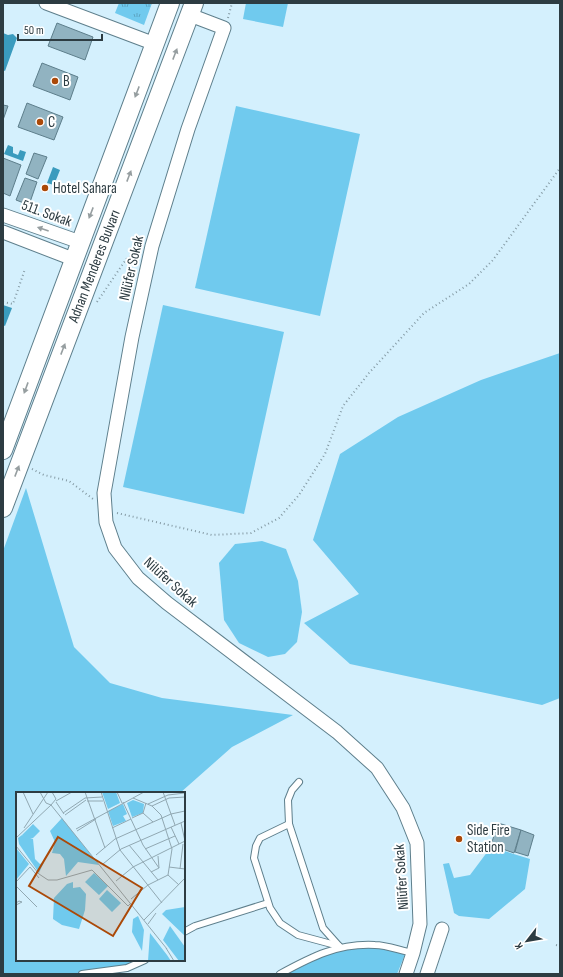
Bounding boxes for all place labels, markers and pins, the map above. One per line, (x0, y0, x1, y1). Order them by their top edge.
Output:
place label: B (63, 72, 70, 91)
marker: B (50, 76, 60, 86)
place label: C (48, 113, 55, 132)
marker: C (35, 117, 45, 127)
place label: Hotel Sahara (53, 179, 117, 198)
marker: Hotel Sahara (40, 183, 50, 193)
place label: Side Fire Station (467, 821, 510, 857)
marker: Side Fire Station (454, 834, 464, 844)

